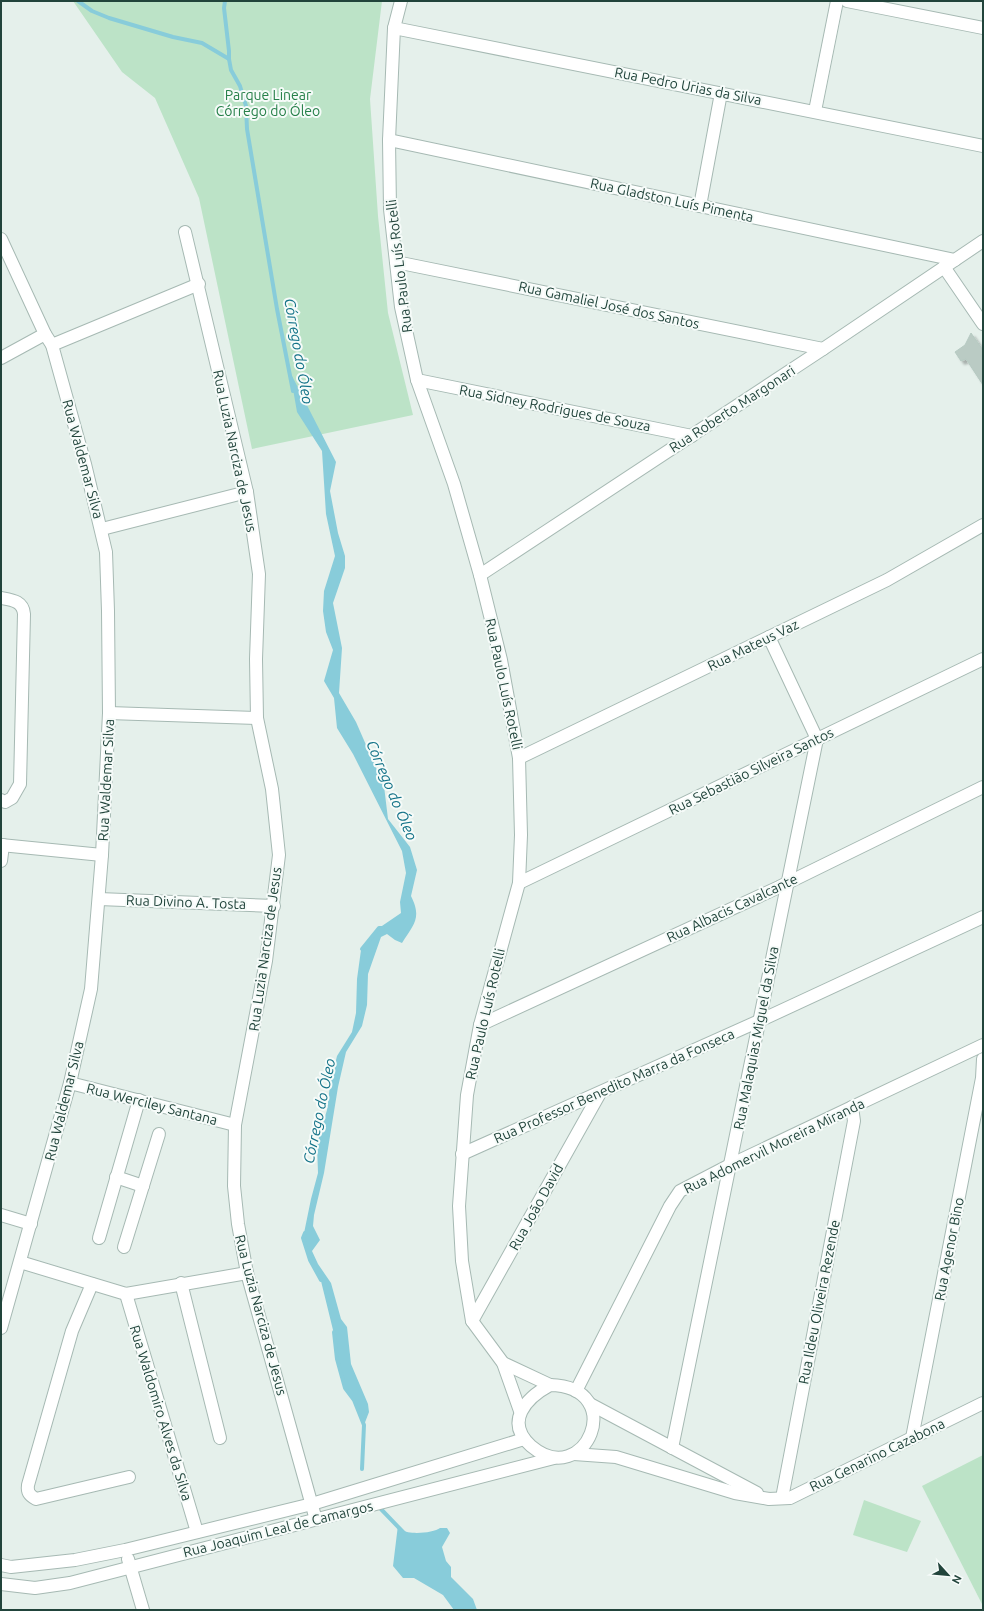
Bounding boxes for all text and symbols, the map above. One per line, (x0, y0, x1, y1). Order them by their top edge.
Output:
street label: Rua Pedro Urias da Silva (613, 64, 763, 108)
park label: Parque Linear Córrego do Óleo (216, 87, 320, 119)
street label: Rua Gladston Luís Pimenta (589, 175, 755, 225)
street label: Rua Paulo Luís Rotelli (383, 198, 415, 334)
street label: Rua Gamaliel José dos Santos (517, 278, 701, 332)
water label: Córrego do Óleo (281, 297, 317, 405)
street label: Rua Roberto Margonari (666, 362, 798, 456)
street label: Rua Luzia Narciza de Jesus (210, 368, 260, 534)
street label: Rua Sidney Rodrigues de Souza (458, 382, 652, 434)
street label: Rua Waldemar Silva (59, 398, 107, 520)
street label: Rua Mateus Vaz (705, 616, 801, 674)
street label: Rua Paulo Luís Rotelli (482, 617, 526, 751)
street label: Rua Waldemar Silva (95, 718, 117, 842)
street label: Rua Sebastião Silveira Santos (666, 724, 836, 818)
water label: Córrego do Óleo (363, 737, 421, 843)
street label: Rua Luzia Narciza de Jesus (246, 866, 284, 1032)
street label: Rua Albacis Cavalcante (664, 871, 800, 945)
street label: Rua Divino A. Tosta (126, 892, 246, 912)
street label: Rua Malaquias Miguel da Silva (730, 945, 782, 1131)
street label: Rua Paulo Luís Rotelli (462, 947, 508, 1081)
street label: Rua Professor Benedito Marra da Fonseca (491, 1025, 737, 1147)
street label: Rua Waldemar Silva (41, 1040, 87, 1162)
water label: Córrego do Óleo (300, 1057, 338, 1165)
street label: Rua Werciley Santana (85, 1080, 219, 1128)
street label: Rua Adomervil Moreira Miranda (681, 1095, 867, 1197)
street label: Rua João David (506, 1161, 566, 1253)
street label: Rua Agenor Bino (931, 1196, 967, 1302)
street label: Rua Ildeu Oliveira Rezende (795, 1218, 843, 1386)
street label: Rua Luzia Narciza de Jesus (232, 1233, 290, 1397)
street label: Rua Waldomiro Alves da Silva (127, 1323, 195, 1503)
street label: Rua Genarino Cazabona (807, 1415, 947, 1495)
street label: Rua Joaquim Leal de Camargos (181, 1498, 375, 1560)
north arrow (928, 1555, 968, 1595)
text: N (950, 1573, 964, 1586)

